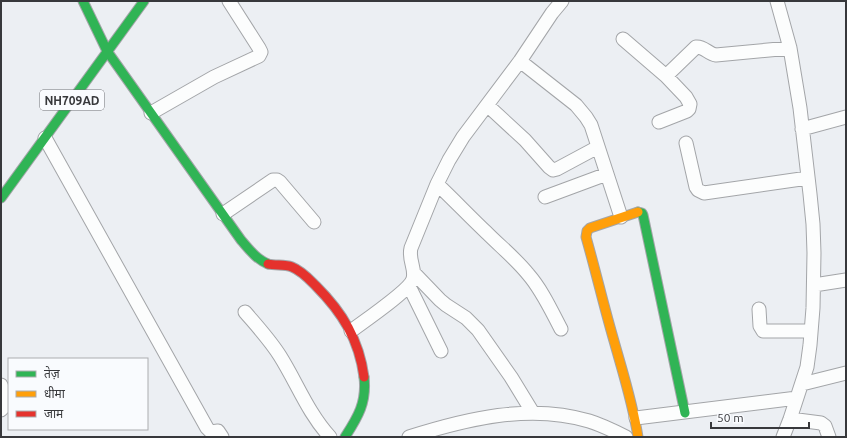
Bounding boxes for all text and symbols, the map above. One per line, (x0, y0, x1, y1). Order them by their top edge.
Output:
road number: NH709AD (40, 90, 104, 110)
legend (8, 358, 148, 430)
text: तेज़ (44, 366, 61, 380)
text: धीमा (44, 386, 66, 400)
scale bar (711, 404, 809, 430)
text: जाम (44, 407, 64, 420)
text: 50 m (717, 411, 744, 424)

